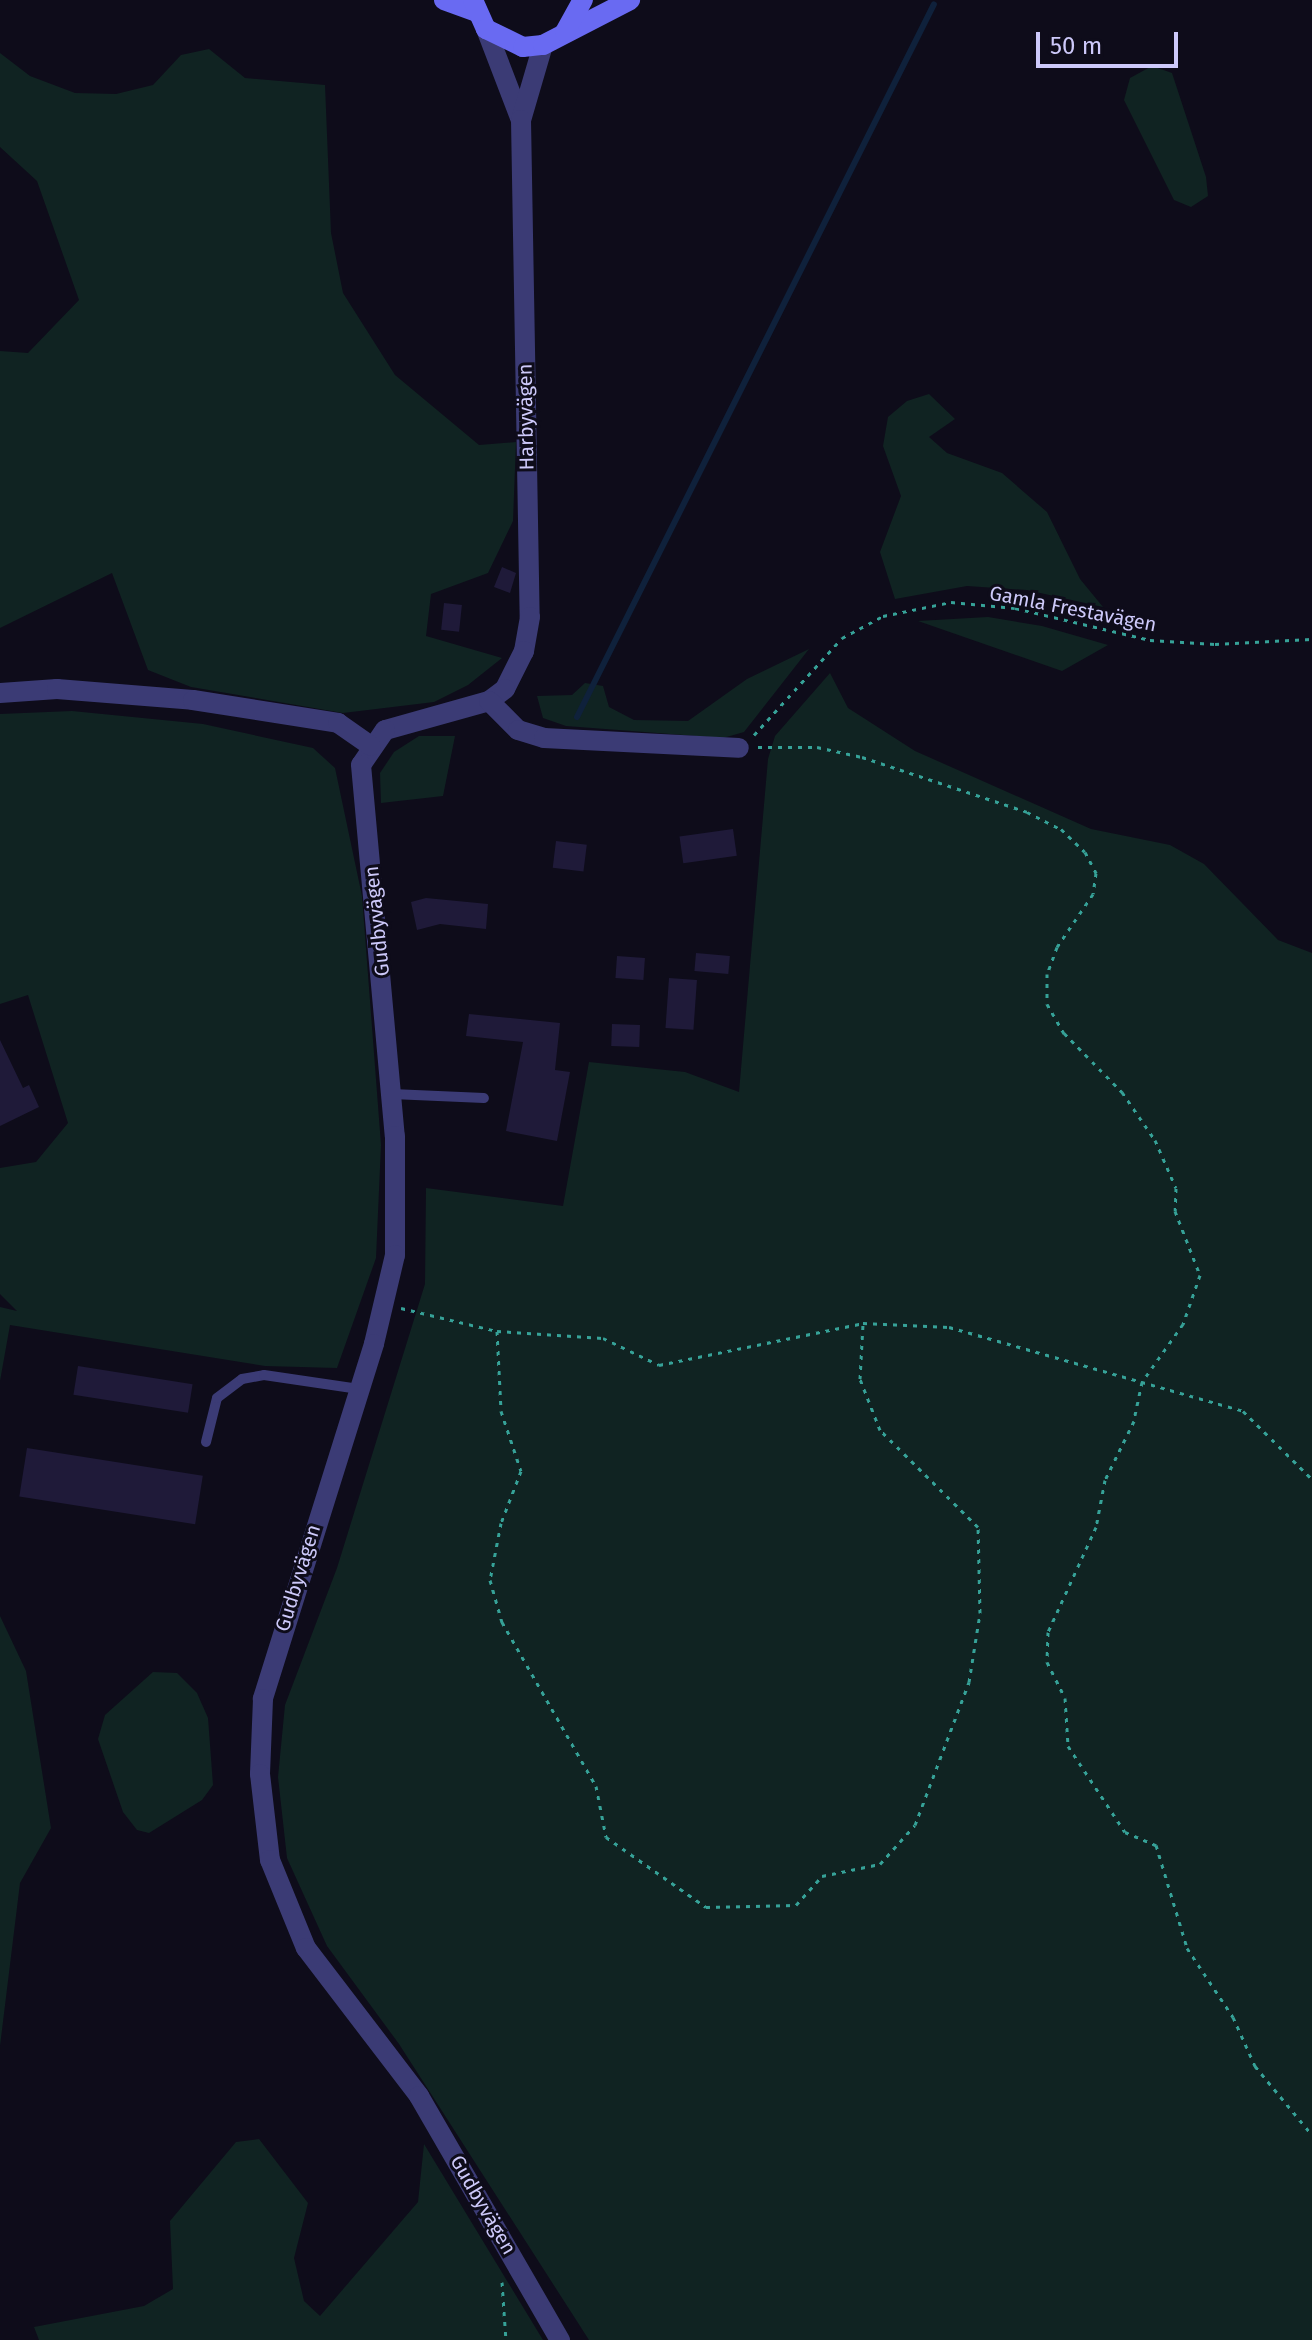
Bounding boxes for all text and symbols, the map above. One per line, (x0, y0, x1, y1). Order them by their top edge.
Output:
scale bar (1040, 16, 1182, 66)
text: 50 m (1050, 32, 1102, 60)
street label: Harbyvägen (513, 363, 539, 471)
street label: Gamla Frestavägen (987, 581, 1159, 637)
street label: Gudbyvägen (359, 865, 395, 977)
street label: Gudbyvägen (270, 1522, 326, 1634)
street label: Gudbyvägen (445, 2151, 521, 2259)

